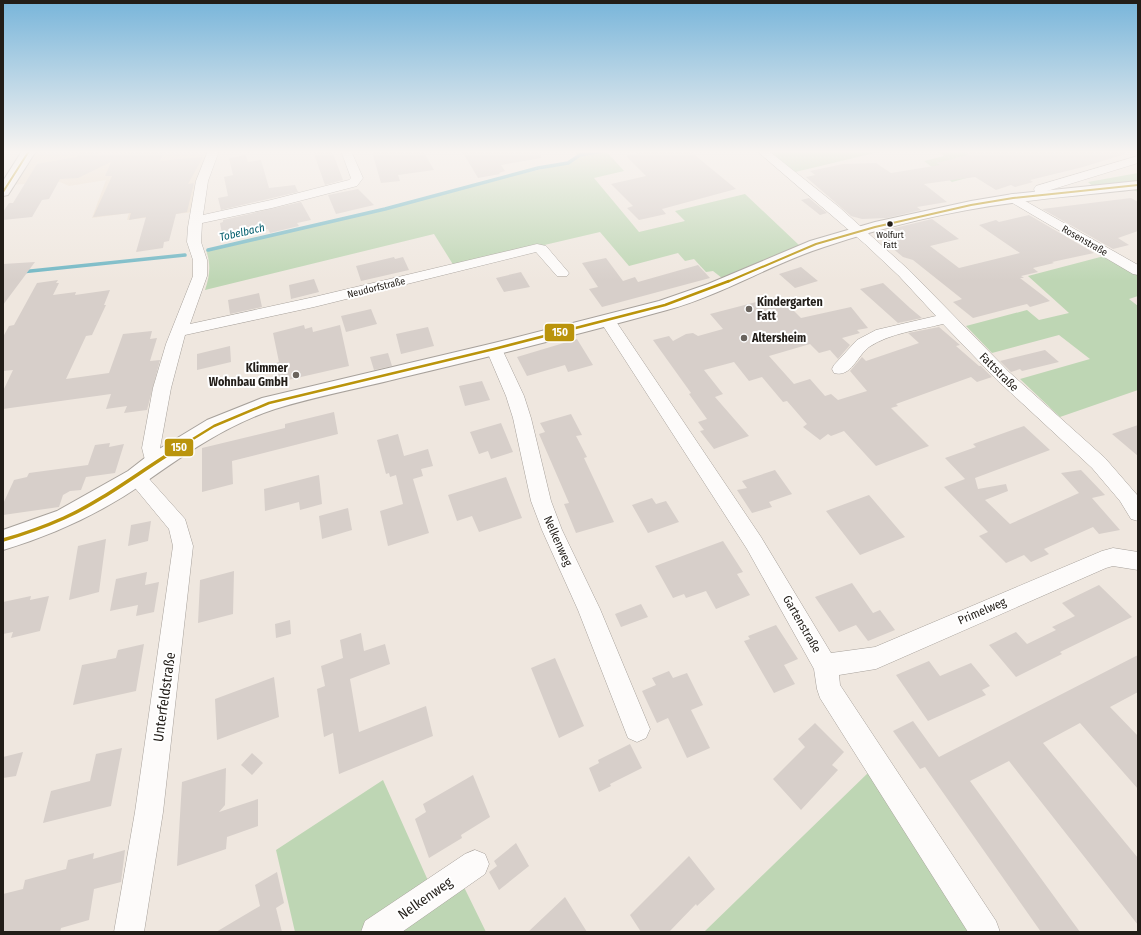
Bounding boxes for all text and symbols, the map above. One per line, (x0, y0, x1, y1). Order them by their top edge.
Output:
marker: Wolfurt Fatt (885, 219, 895, 229)
water label: Tobelbach (218, 221, 266, 244)
street label: Rosenstraße (1059, 223, 1110, 259)
place label: Wolfurt Fatt (876, 230, 904, 250)
street label: Neudorfstraße (346, 275, 407, 301)
place label: Kindergarten Fatt (757, 295, 823, 323)
marker: Kindergarten Fatt (744, 304, 754, 314)
line badge: 150 (544, 323, 575, 342)
text: 150 (552, 326, 568, 339)
place label: Altersheim (751, 331, 806, 345)
marker: Altersheim (739, 333, 749, 343)
street label: Fattstraße (977, 350, 1021, 394)
place label: Klimmer Wohnbau GmbH (209, 361, 289, 389)
marker: Klimmer Wohnbau GmbH (291, 370, 301, 380)
line badge: 150 (164, 438, 194, 457)
text: 150 (171, 441, 187, 454)
street label: Nelkenweg (541, 514, 575, 569)
street label: Gartenstraße (780, 593, 824, 655)
street label: Primelweg (956, 594, 1009, 627)
street label: Unterfeldstraße (150, 651, 179, 743)
street label: Nelkenweg (395, 873, 456, 923)

